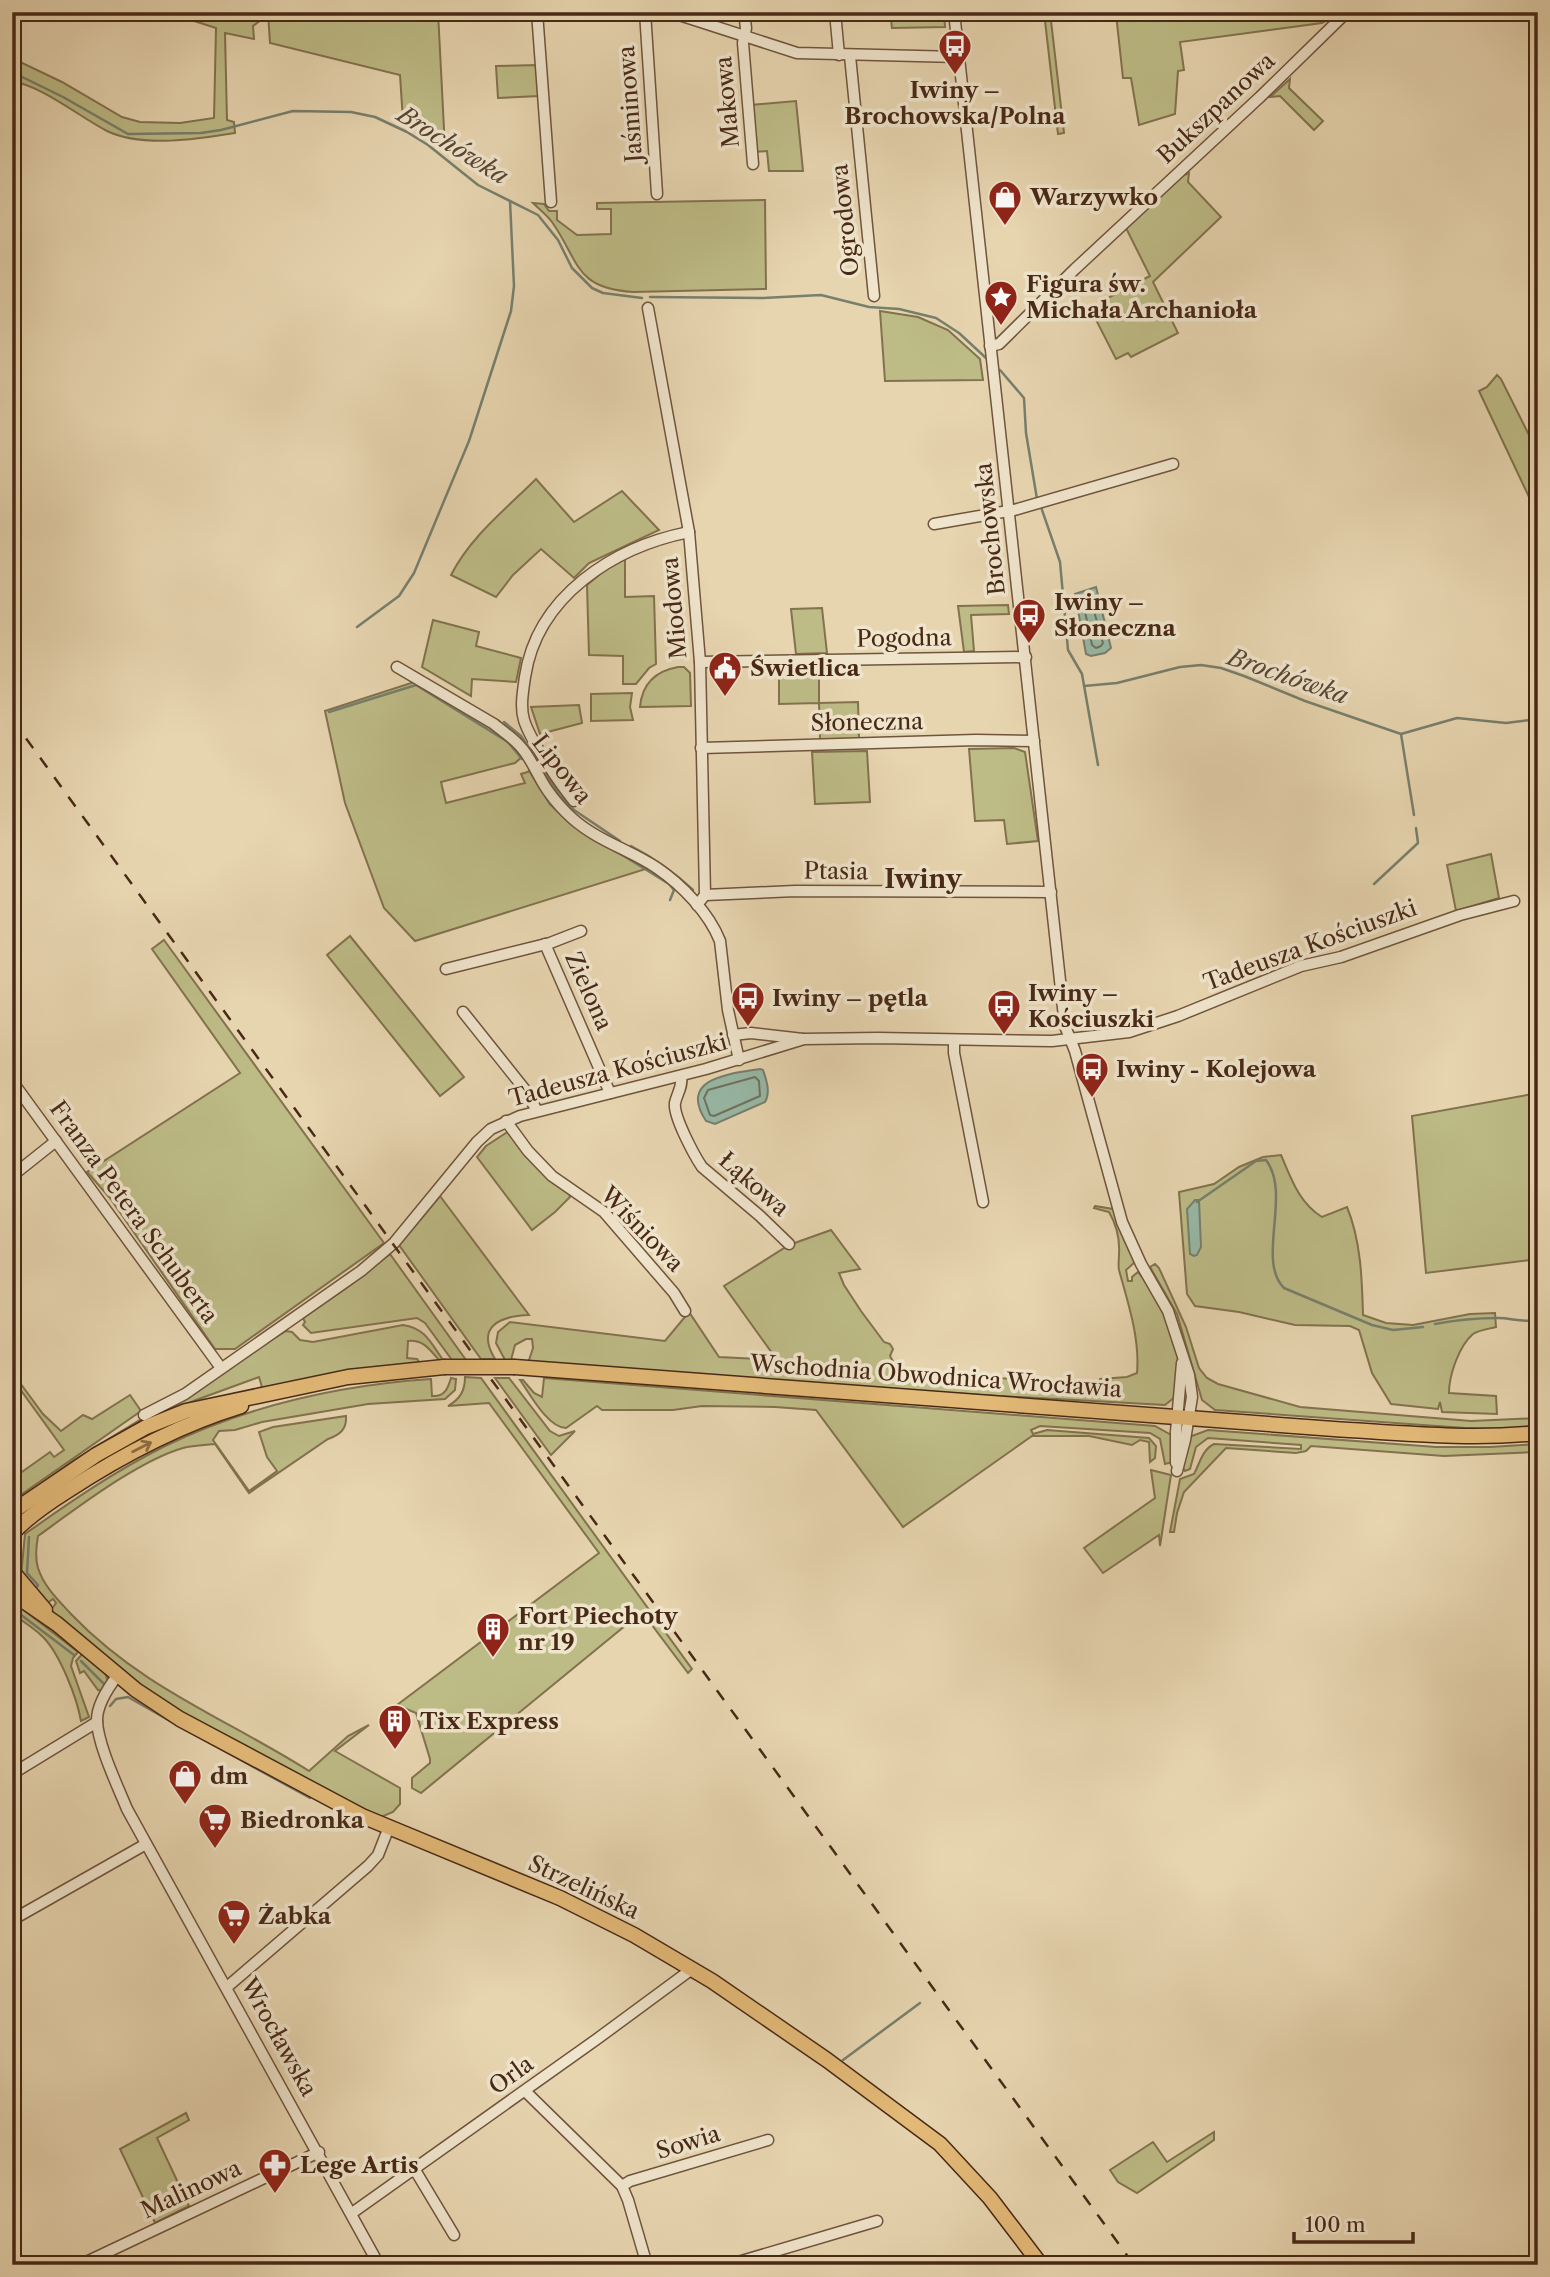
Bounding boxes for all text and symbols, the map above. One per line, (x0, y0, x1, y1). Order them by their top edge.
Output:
bus stop icon: Iwiny – Brochowska/Polna (936, 27, 974, 76)
street label: Jaśminowa (612, 44, 648, 166)
street label: Bukszpanowa (1152, 46, 1281, 169)
street label: Makowa (709, 54, 745, 149)
place label: Iwiny – Brochowska/Polna (844, 76, 1066, 130)
water label: Brochówka (391, 98, 514, 190)
street label: Ogrodowa (825, 162, 865, 277)
shop icon: Warzywko (986, 178, 1024, 227)
place label: Warzywko (1029, 183, 1158, 211)
place label: Figura św. Michała Archanioła (1026, 270, 1258, 324)
place icon: Figura św. Michała Archanioła (982, 278, 1020, 327)
street label: Brochowska (969, 461, 1011, 597)
street label: Miodowa (656, 555, 692, 660)
place label: Iwiny – Słoneczna (1054, 588, 1176, 642)
bus stop icon: Iwiny – Słoneczna (1010, 596, 1048, 645)
street label: Pogodna (856, 623, 953, 653)
water label: Brochówka (1222, 641, 1352, 710)
public building icon: Świetlica (706, 649, 744, 698)
place label: Świetlica (750, 654, 860, 682)
street label: Słoneczna (810, 707, 924, 737)
street label: Lipowa (526, 729, 598, 810)
street label: Ptasia (803, 856, 869, 886)
district label: Iwiny (884, 863, 963, 895)
street label: Tadeusza Kościuszki (1200, 893, 1420, 997)
street label: Zielona (559, 947, 619, 1035)
bus stop icon: Iwiny – pętla (729, 979, 767, 1028)
place label: Iwiny – Kościuszki (1028, 979, 1154, 1033)
place label: Iwiny – pętla (772, 984, 929, 1012)
bus stop icon: Iwiny – Kościuszki (985, 987, 1023, 1036)
street label: Tadeusza Kościuszki (506, 1027, 730, 1113)
bus stop icon: Iwiny - Kolejowa (1073, 1050, 1111, 1099)
place label: Iwiny - Kolejowa (1116, 1055, 1317, 1083)
street label: Franza Petera Schuberta (44, 1095, 225, 1329)
street label: Łąkowa (713, 1146, 795, 1223)
street label: Wiśniowa (594, 1180, 690, 1278)
street label: Wschodnia Obwodnica Wrocławia (748, 1349, 1124, 1403)
one-way arrow (131, 1440, 152, 1453)
place label: Fort Piechoty nr 19 (518, 1602, 679, 1656)
building icon: Fort Piechoty nr 19 (474, 1610, 512, 1659)
building icon: Tix Express (376, 1702, 414, 1751)
place label: Tix Express (420, 1707, 559, 1735)
shop icon: dm (166, 1757, 204, 1806)
place label: dm (210, 1762, 248, 1790)
supermarket icon: Biedronka (196, 1801, 234, 1850)
place label: Biedronka (240, 1806, 365, 1834)
street label: Strzelińska (524, 1849, 645, 1925)
supermarket icon: Żabka (215, 1897, 253, 1946)
place label: Żabka (258, 1902, 332, 1930)
street label: Wrocławska (235, 1972, 323, 2102)
street label: Orla (483, 2049, 539, 2100)
street label: Sowia (653, 2119, 724, 2165)
pharmacy icon: Lege Artis (256, 2146, 294, 2195)
place label: Lege Artis (300, 2151, 419, 2179)
street label: Malinowa (136, 2153, 246, 2224)
scale bar (1294, 2200, 1414, 2244)
text: 100 m (1305, 2212, 1366, 2237)

